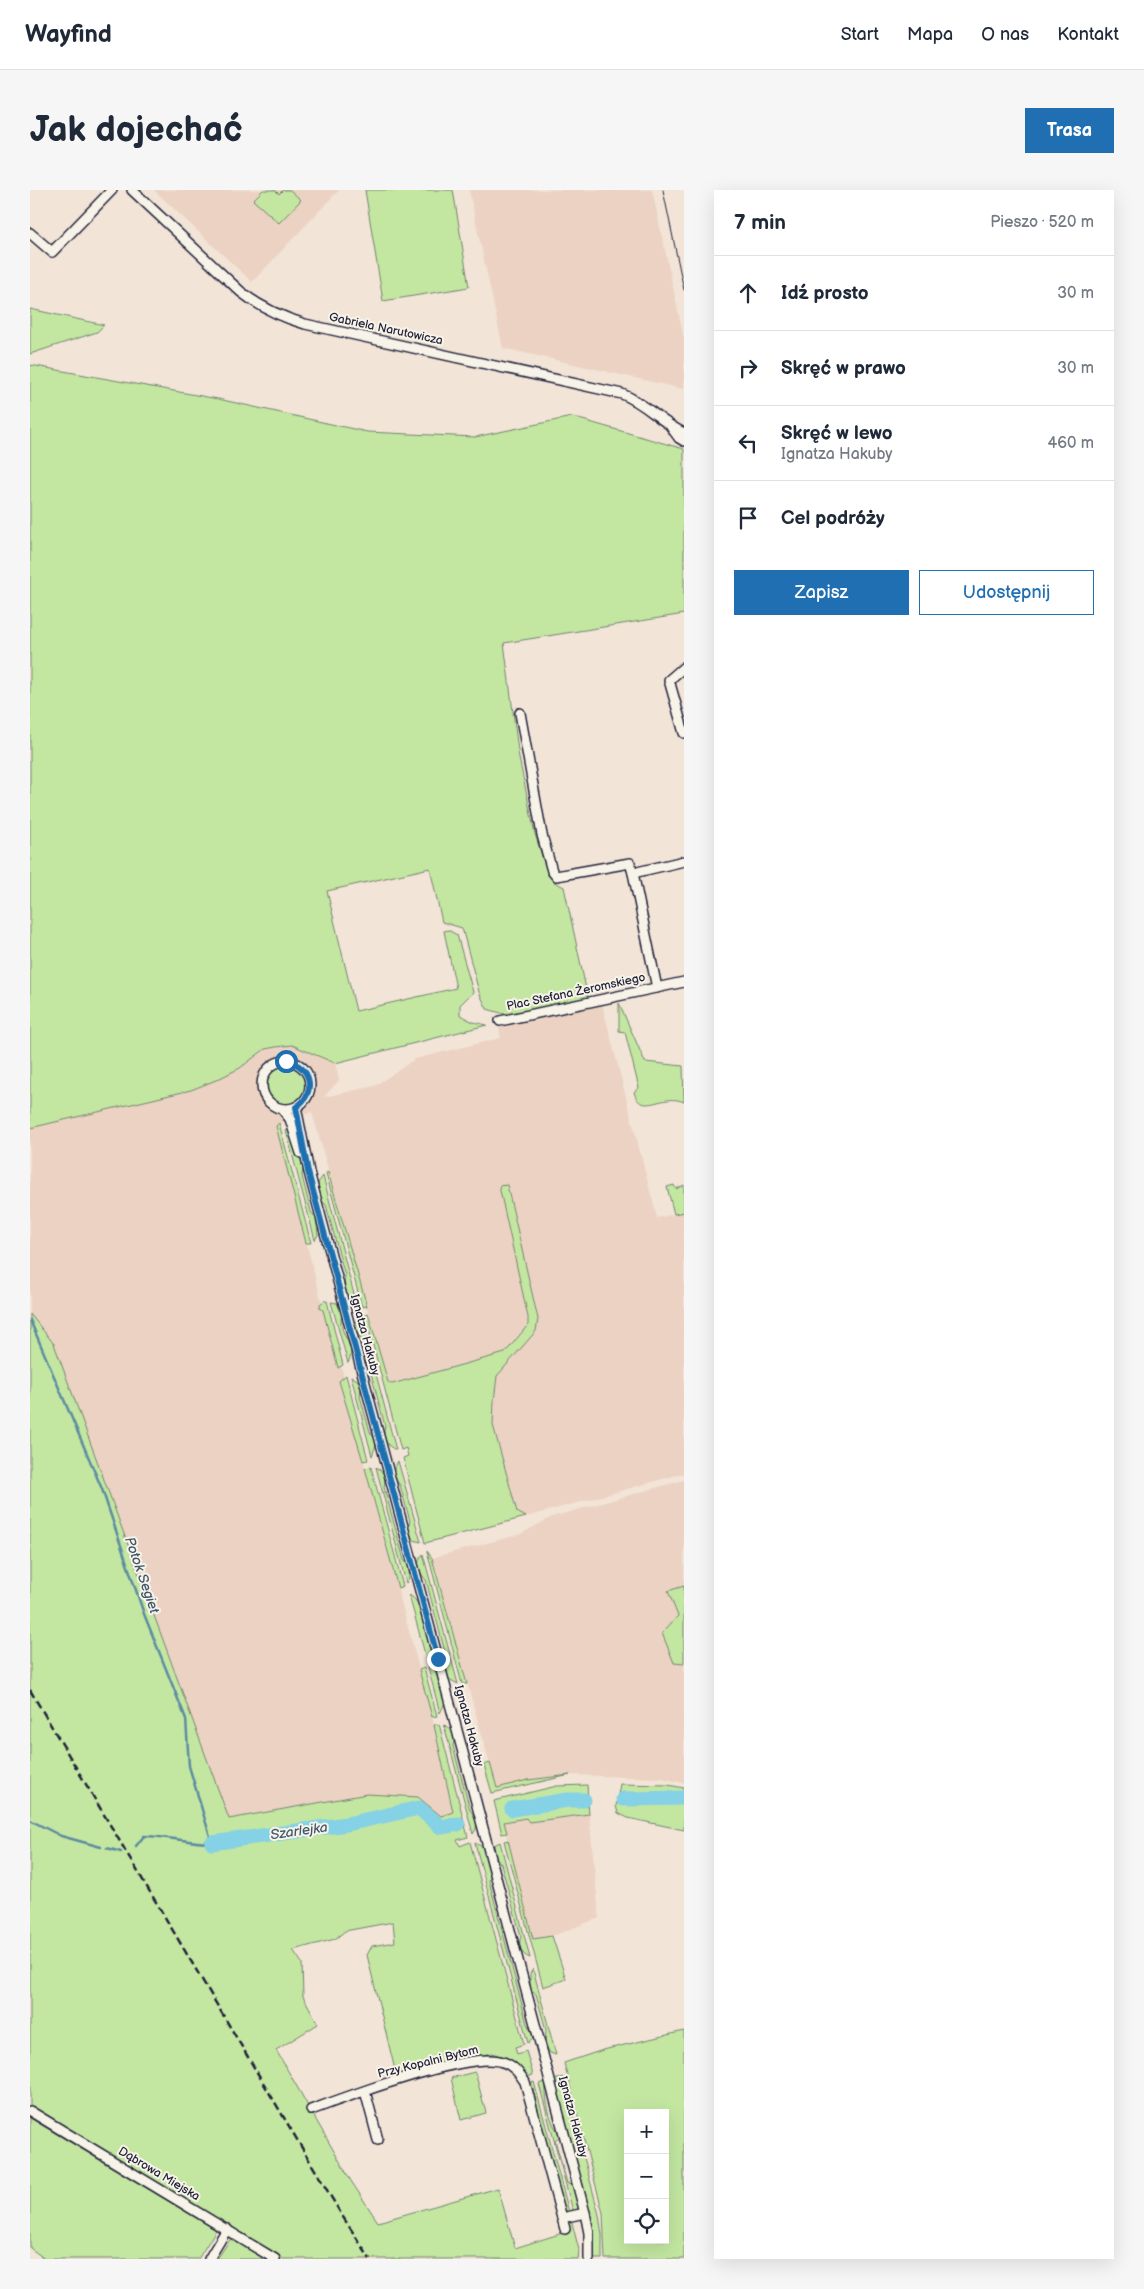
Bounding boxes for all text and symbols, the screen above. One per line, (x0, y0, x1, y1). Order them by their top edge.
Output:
text: Wayfind (25, 20, 112, 49)
text: Start (841, 24, 879, 45)
text: Mapa (907, 24, 953, 45)
text: O nas (981, 24, 1029, 45)
text: Kontakt (1057, 24, 1119, 45)
button: Trasa (1025, 108, 1114, 153)
text: Jak dojechać (30, 109, 243, 152)
text: 7 min (734, 210, 786, 235)
text: Pieszo · 520 m (990, 213, 1094, 232)
icon: ahead (734, 279, 762, 307)
text: Idź prosto (781, 282, 869, 305)
text: 30 m (1057, 284, 1094, 303)
street label: Gabriela Narutowicza (328, 310, 444, 348)
icon: right (734, 354, 762, 382)
text: Skręć w prawo (781, 357, 906, 380)
text: 30 m (1057, 359, 1094, 378)
text: Skręć w lewo (781, 422, 893, 445)
icon: left (734, 429, 762, 457)
text: 460 m (1048, 434, 1094, 453)
text: Ignatza Hakuby (781, 445, 892, 464)
icon: arrive (734, 504, 762, 532)
text: Cel podróży (781, 507, 885, 530)
button: Zapisz (734, 570, 909, 615)
button: Udostępnij (919, 570, 1094, 615)
street label: Plac Stefana Żeromskiego (505, 969, 647, 1014)
route start (275, 1050, 298, 1073)
street label: Ignatza Hakuby (347, 1293, 383, 1378)
water label: Potok Segiet (121, 1534, 163, 1616)
route end (427, 1648, 450, 1671)
street label: Ignatza Hakuby (451, 1684, 487, 1769)
water label: Szarlejka (269, 1819, 329, 1843)
street label: Przy Kopalni Bytom (376, 2042, 480, 2082)
street label: Ignatza Hakuby (555, 2075, 591, 2160)
map controls (624, 2109, 669, 2244)
button: + (624, 2109, 669, 2154)
street label: Dąbrowa Miejska (115, 2144, 203, 2204)
button: − (624, 2154, 669, 2199)
button: locate (624, 2199, 669, 2244)

